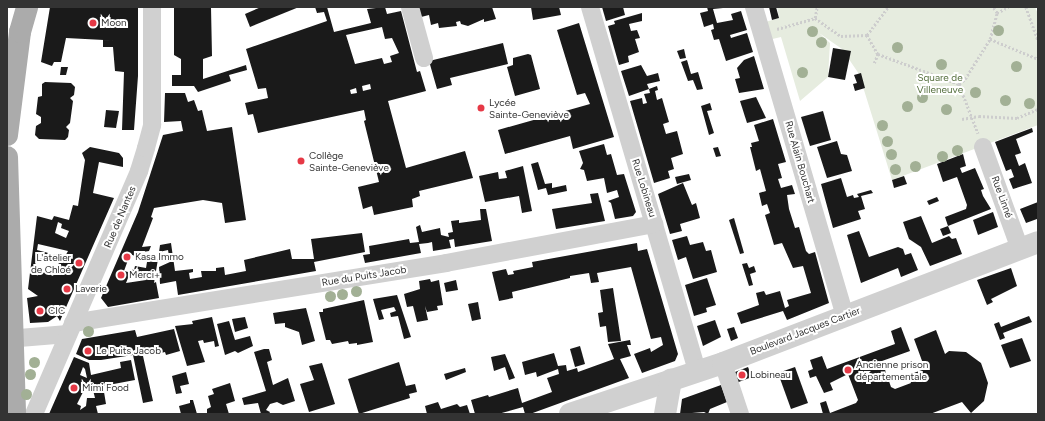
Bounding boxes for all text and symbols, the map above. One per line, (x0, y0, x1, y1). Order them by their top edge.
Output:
place label: Moon (101, 17, 127, 29)
marker: Moon (88, 18, 98, 28)
park label: Square de Villeneuve (917, 71, 963, 94)
place label: Lycée Sainte-Geneviève (489, 96, 569, 120)
marker: Lycée Sainte-Geneviève (476, 103, 486, 113)
street label: Rue Alain Bouchart (783, 120, 817, 204)
place label: Collège Sainte-Geneviève (309, 149, 389, 172)
marker: Collège Sainte-Geneviève (296, 156, 306, 166)
street label: Rue Lobineau (629, 157, 659, 219)
street label: Rue Linné (989, 174, 1015, 220)
street label: Rue de Nantes (102, 184, 138, 250)
place label: L'atelier de Chloé (31, 251, 71, 274)
place label: Kasa Immo (135, 251, 184, 263)
marker: Kasa Immo (122, 252, 132, 262)
marker: L'atelier de Chloé (74, 258, 84, 268)
street label: Rue du Puits Jacob (321, 263, 407, 289)
place label: Merci+ (129, 269, 160, 281)
marker: Merci+ (116, 270, 126, 280)
place label: Laverie (75, 283, 107, 295)
marker: Laverie (62, 284, 72, 294)
street label: Boulevard Jacques Cartier (748, 304, 862, 358)
place label: CIC (48, 305, 65, 317)
marker: CIC (35, 306, 45, 316)
place label: Le Puits Jacob (96, 345, 161, 357)
marker: Le Puits Jacob (83, 346, 93, 356)
place label: Ancienne prison départementale (856, 358, 928, 382)
marker: Ancienne prison départementale (843, 365, 853, 375)
place label: Lobineau (750, 369, 791, 381)
marker: Lobineau (737, 370, 747, 380)
place label: Mimi Food (82, 382, 129, 394)
marker: Mimi Food (69, 383, 79, 393)

